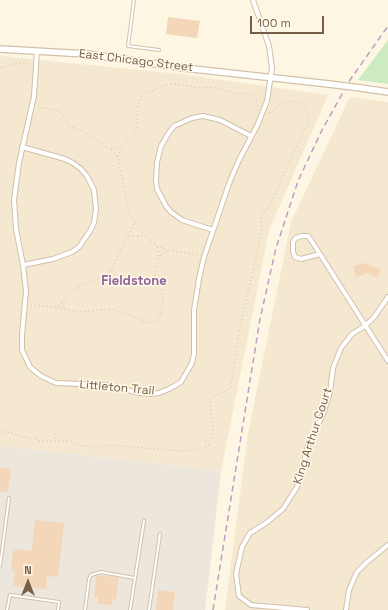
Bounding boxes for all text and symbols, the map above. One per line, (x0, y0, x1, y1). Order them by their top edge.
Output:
scale bar (252, 8, 326, 34)
text: 100 m (257, 15, 291, 31)
street label: East Chicago Street (78, 47, 194, 75)
district label: Fieldstone (101, 273, 167, 289)
street label: Littleton Trail (79, 378, 155, 398)
street label: King Arthur Court (291, 386, 335, 486)
north arrow (8, 562, 48, 602)
text: N (24, 563, 32, 577)

